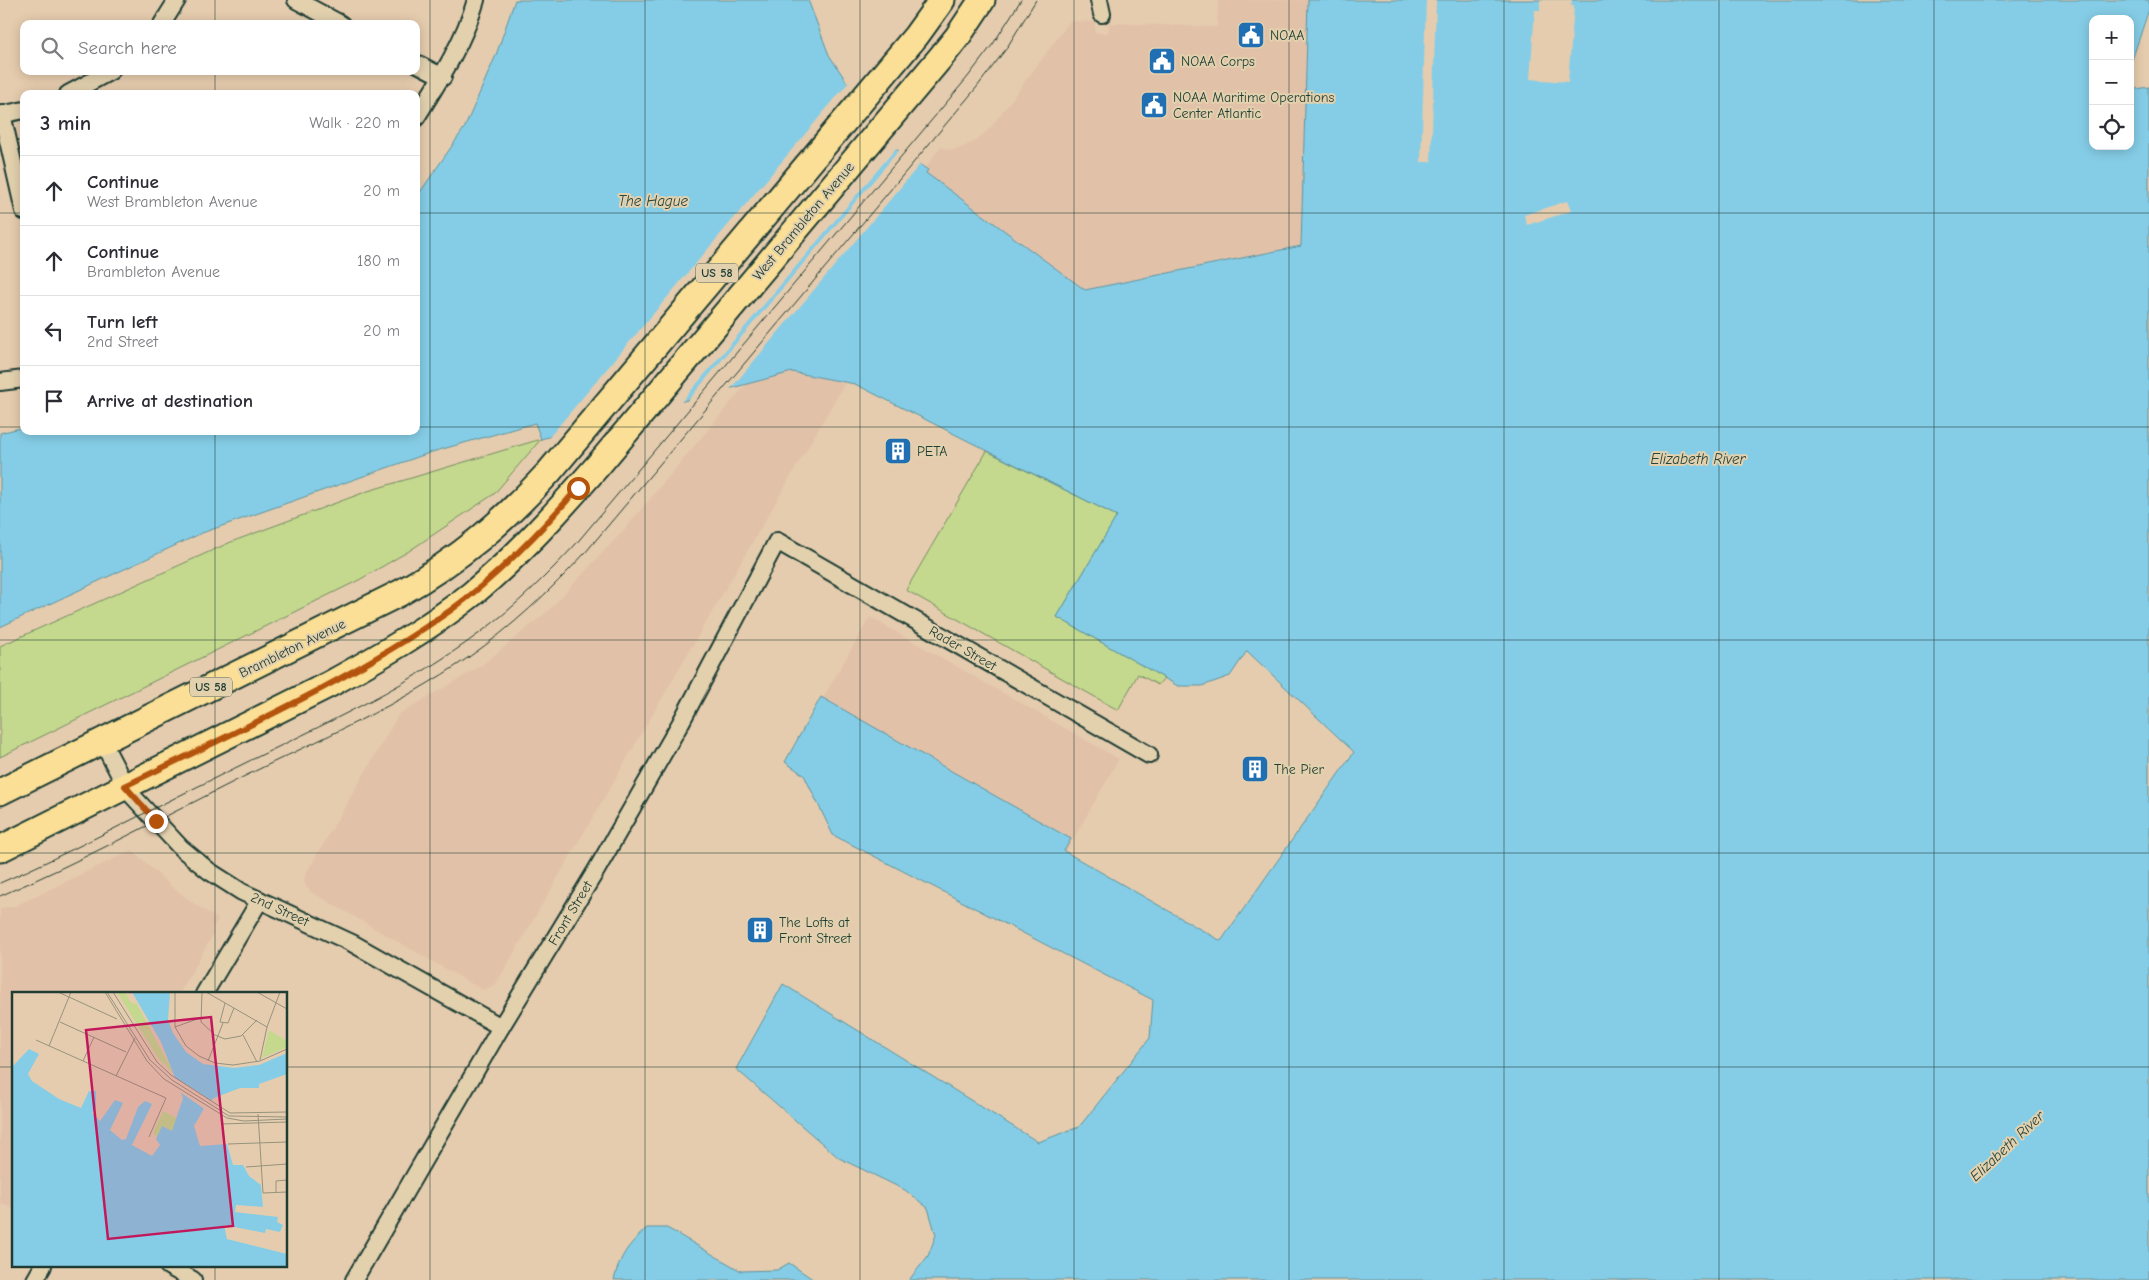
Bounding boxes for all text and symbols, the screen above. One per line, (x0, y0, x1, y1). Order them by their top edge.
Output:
map controls (2089, 15, 2134, 150)
button: + (2089, 15, 2134, 60)
search box (20, 20, 420, 75)
public building icon: NOAA (1236, 20, 1266, 50)
place label: NOAA (1270, 27, 1304, 44)
icon: search (38, 34, 66, 62)
text: Search here (78, 37, 177, 59)
public building icon: NOAA Corps (1147, 46, 1177, 76)
place label: NOAA Corps (1181, 53, 1255, 70)
button: − (2089, 60, 2134, 105)
place label: NOAA Maritime Operations Center Atlantic (1173, 89, 1335, 122)
public building icon: NOAA Maritime Operations Center Atlantic (1139, 90, 1169, 120)
button: locate (2089, 105, 2134, 150)
text: 3 min (40, 111, 91, 135)
text: Walk · 220 m (309, 114, 400, 132)
street label: West Brambleton Avenue (749, 159, 858, 284)
text: Continue (87, 171, 159, 193)
icon: ahead (40, 177, 68, 205)
text: 20 m (363, 182, 400, 200)
water label: The Hague (618, 192, 689, 210)
text: West Brambleton Avenue (87, 193, 257, 211)
text: Continue (87, 241, 159, 263)
icon: ahead (40, 247, 68, 275)
text: 180 m (357, 252, 400, 270)
text: Brambleton Avenue (87, 263, 220, 281)
road number: US 58 (696, 264, 738, 282)
text: Turn left (87, 311, 158, 333)
icon: left (40, 317, 68, 345)
text: 20 m (363, 322, 400, 340)
text: 2nd Street (87, 333, 158, 351)
icon: arrive (40, 387, 68, 415)
text: Arrive at destination (87, 390, 253, 412)
building icon: PETA (883, 436, 913, 466)
place label: PETA (917, 443, 948, 460)
water label: Elizabeth River (1650, 450, 1747, 468)
route start (567, 477, 590, 500)
street label: Brambleton Avenue (236, 615, 348, 682)
street label: Rader Street (926, 622, 1000, 675)
road number: US 58 (190, 678, 232, 696)
building icon: The Pier (1240, 754, 1270, 784)
place label: The Pier (1274, 761, 1325, 778)
route end (145, 810, 168, 833)
street label: Front Street (545, 877, 597, 949)
street label: 2nd Street (248, 889, 312, 931)
place label: The Lofts at Front Street (779, 914, 852, 947)
building icon: The Lofts at Front Street (745, 915, 775, 945)
inset map (12, 992, 288, 1268)
water label: Elizabeth River (1966, 1106, 2049, 1185)

